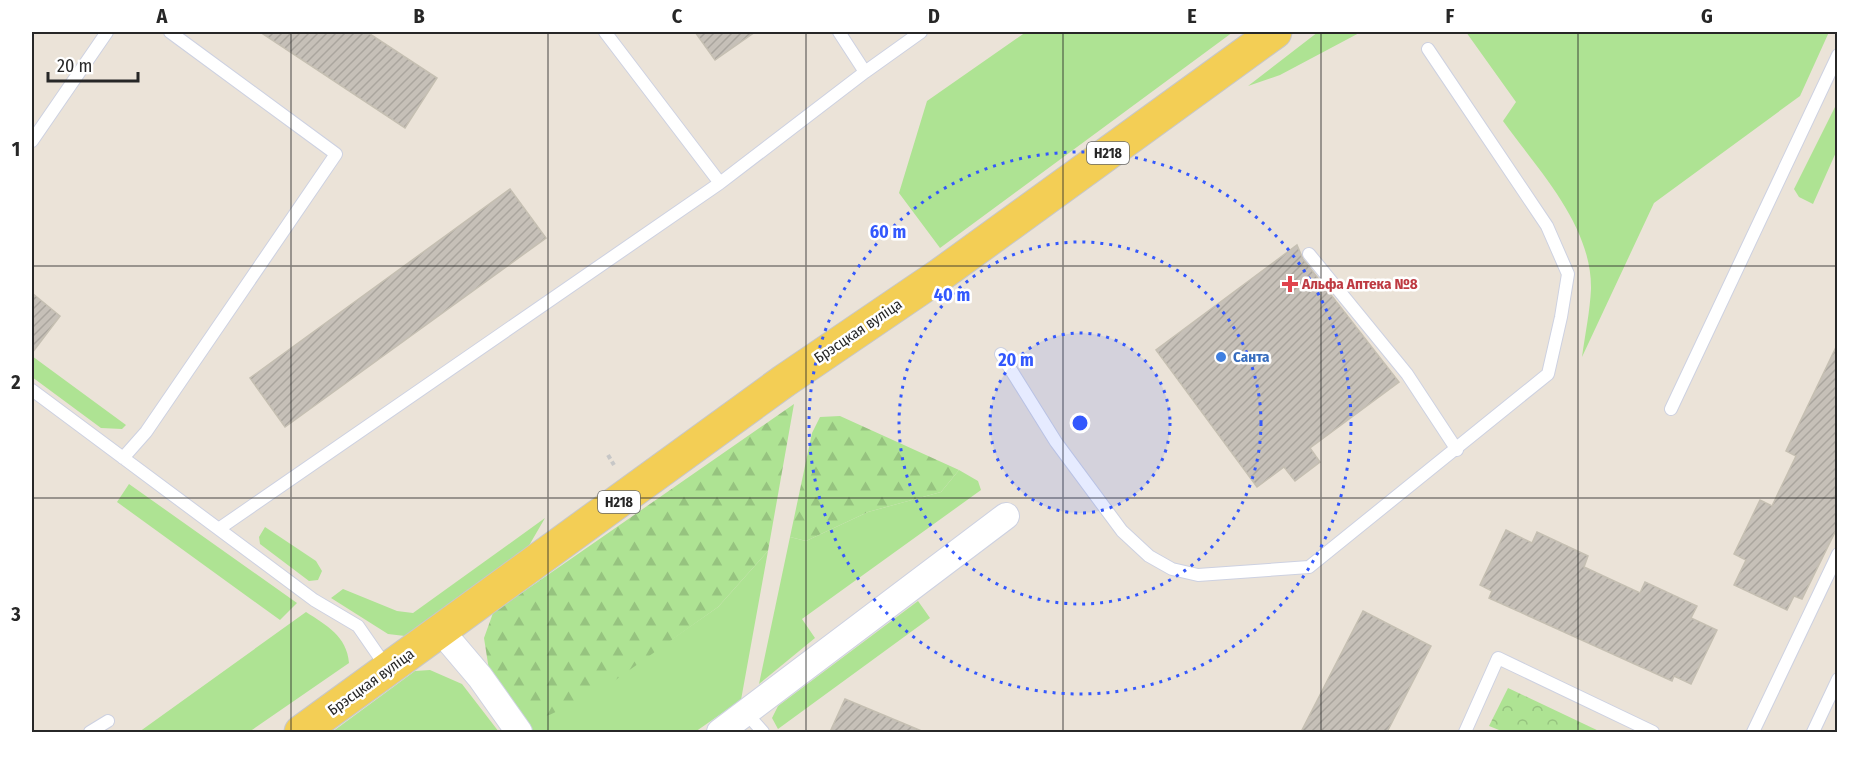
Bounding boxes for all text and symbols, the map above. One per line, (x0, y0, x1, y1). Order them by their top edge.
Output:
text: A (156, 4, 169, 28)
text: B (413, 4, 425, 28)
text: C (672, 4, 683, 28)
text: D (928, 4, 940, 28)
text: E (1187, 4, 1197, 28)
text: F (1446, 4, 1455, 28)
text: G (1701, 4, 1713, 28)
scale bar (48, 45, 138, 83)
text: 20 m (57, 55, 92, 77)
text: 1 (12, 137, 20, 161)
road number: Н218 (1087, 142, 1129, 164)
text: 60 m (870, 221, 906, 243)
place label: Альфа Аптека №8 (1301, 275, 1418, 293)
marker: Альфа Аптека №8 (1283, 277, 1297, 291)
text: 40 m (934, 284, 970, 306)
street label: Брэсцкая вуліца (811, 295, 905, 367)
place label: Санта (1233, 348, 1270, 366)
text: 20 m (997, 349, 1034, 371)
marker: Санта (1214, 350, 1228, 364)
text: 2 (10, 370, 21, 394)
centre of rings (1070, 413, 1090, 433)
road number: Н218 (598, 491, 640, 513)
text: 3 (10, 602, 21, 626)
street label: Брэсцкая вуліца (324, 645, 418, 719)

